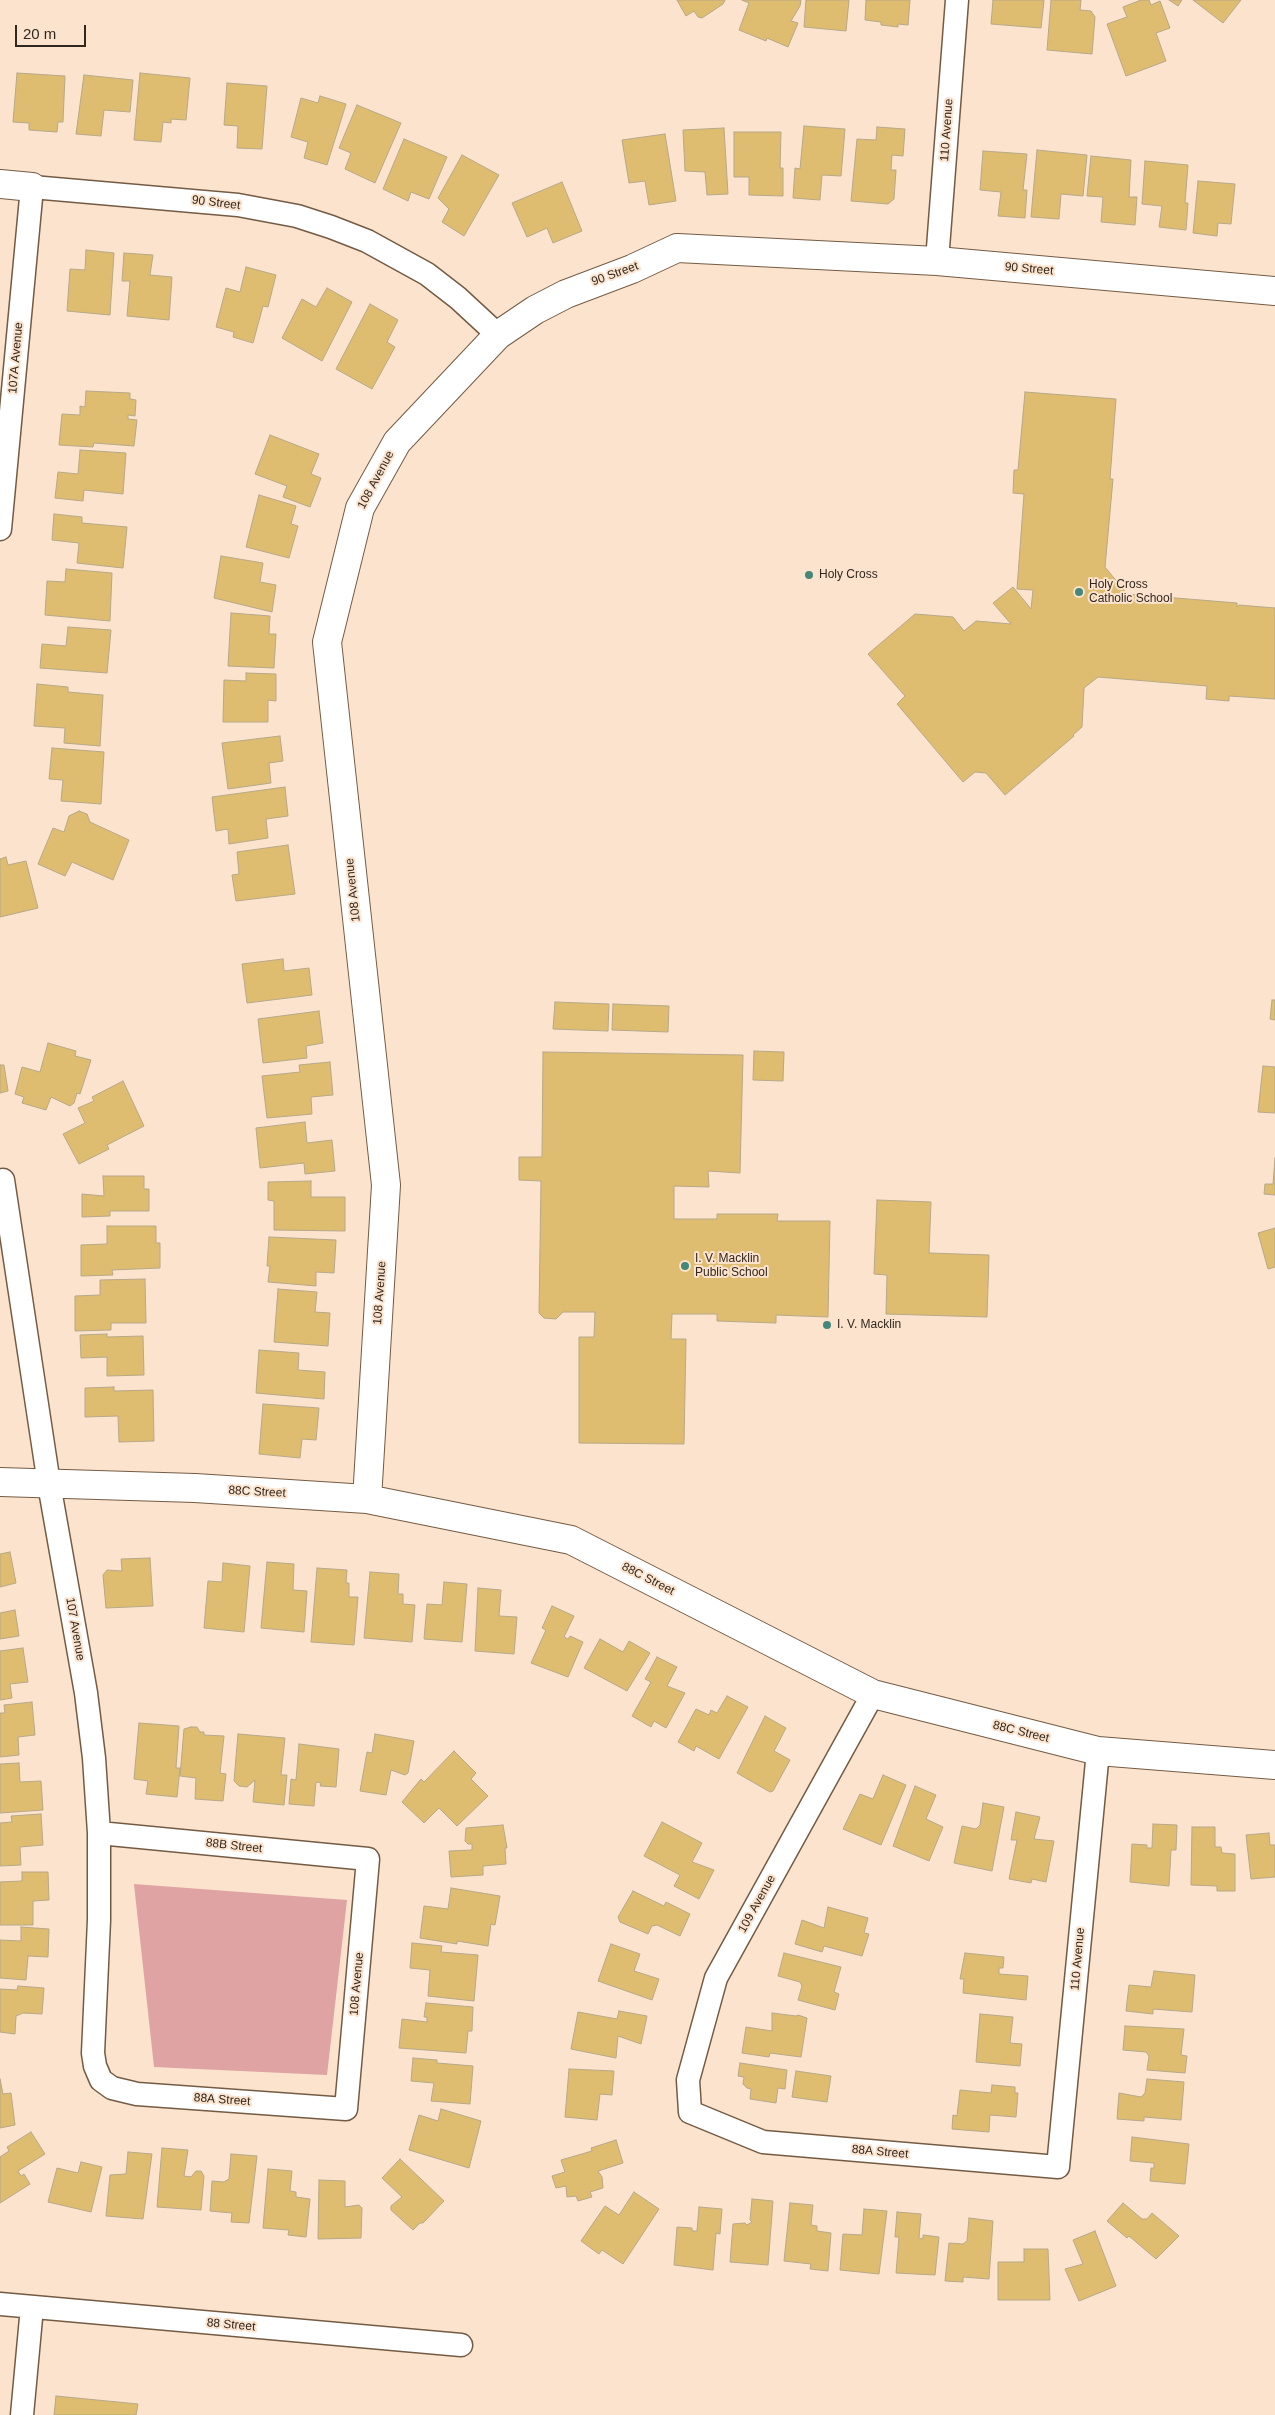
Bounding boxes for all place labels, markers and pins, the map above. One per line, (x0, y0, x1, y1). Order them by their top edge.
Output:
place label: Holy Cross (819, 568, 878, 582)
marker: Holy Cross (803, 569, 815, 581)
place label: Holy Cross Catholic School (1089, 578, 1172, 606)
marker: Holy Cross Catholic School (1073, 586, 1085, 598)
place label: I. V. Macklin Public School (695, 1252, 768, 1280)
marker: I. V. Macklin Public School (679, 1260, 691, 1272)
place label: I. V. Macklin (837, 1318, 901, 1332)
marker: I. V. Macklin (821, 1319, 833, 1331)

